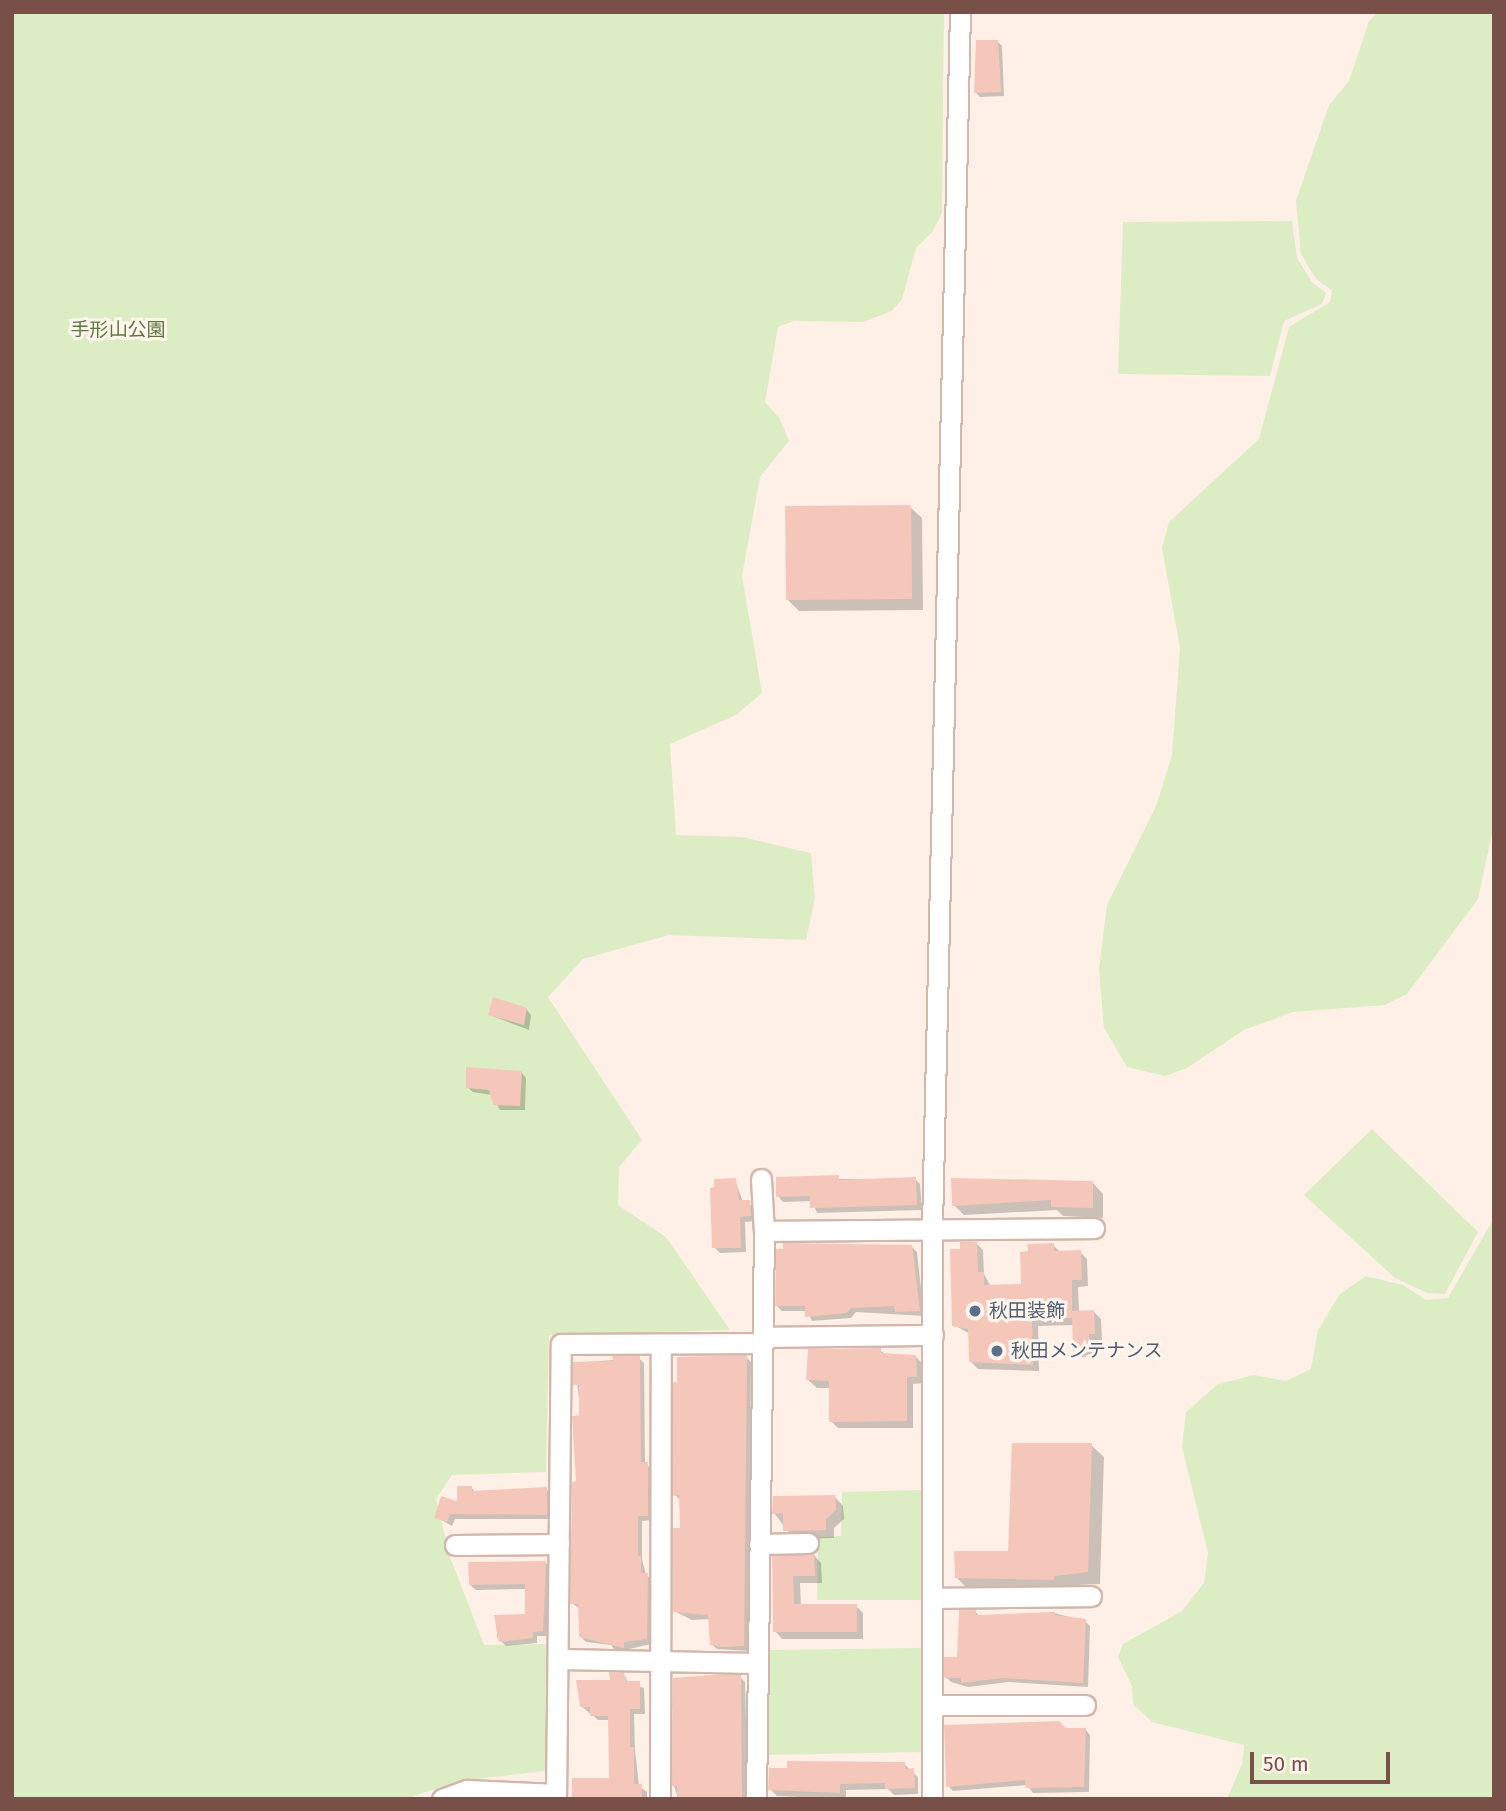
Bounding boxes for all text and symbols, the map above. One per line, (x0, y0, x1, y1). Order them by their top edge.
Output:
park label: 手形山公園 (71, 319, 165, 341)
place label: 秋田装飾 (989, 1300, 1065, 1322)
marker: 秋田装飾 (967, 1303, 983, 1319)
place label: 秋田メンテナンス (1011, 1340, 1163, 1362)
marker: 秋田メンテナンス (989, 1343, 1005, 1359)
scale bar (1254, 1738, 1394, 1782)
text: 50 m (1263, 1751, 1309, 1777)

